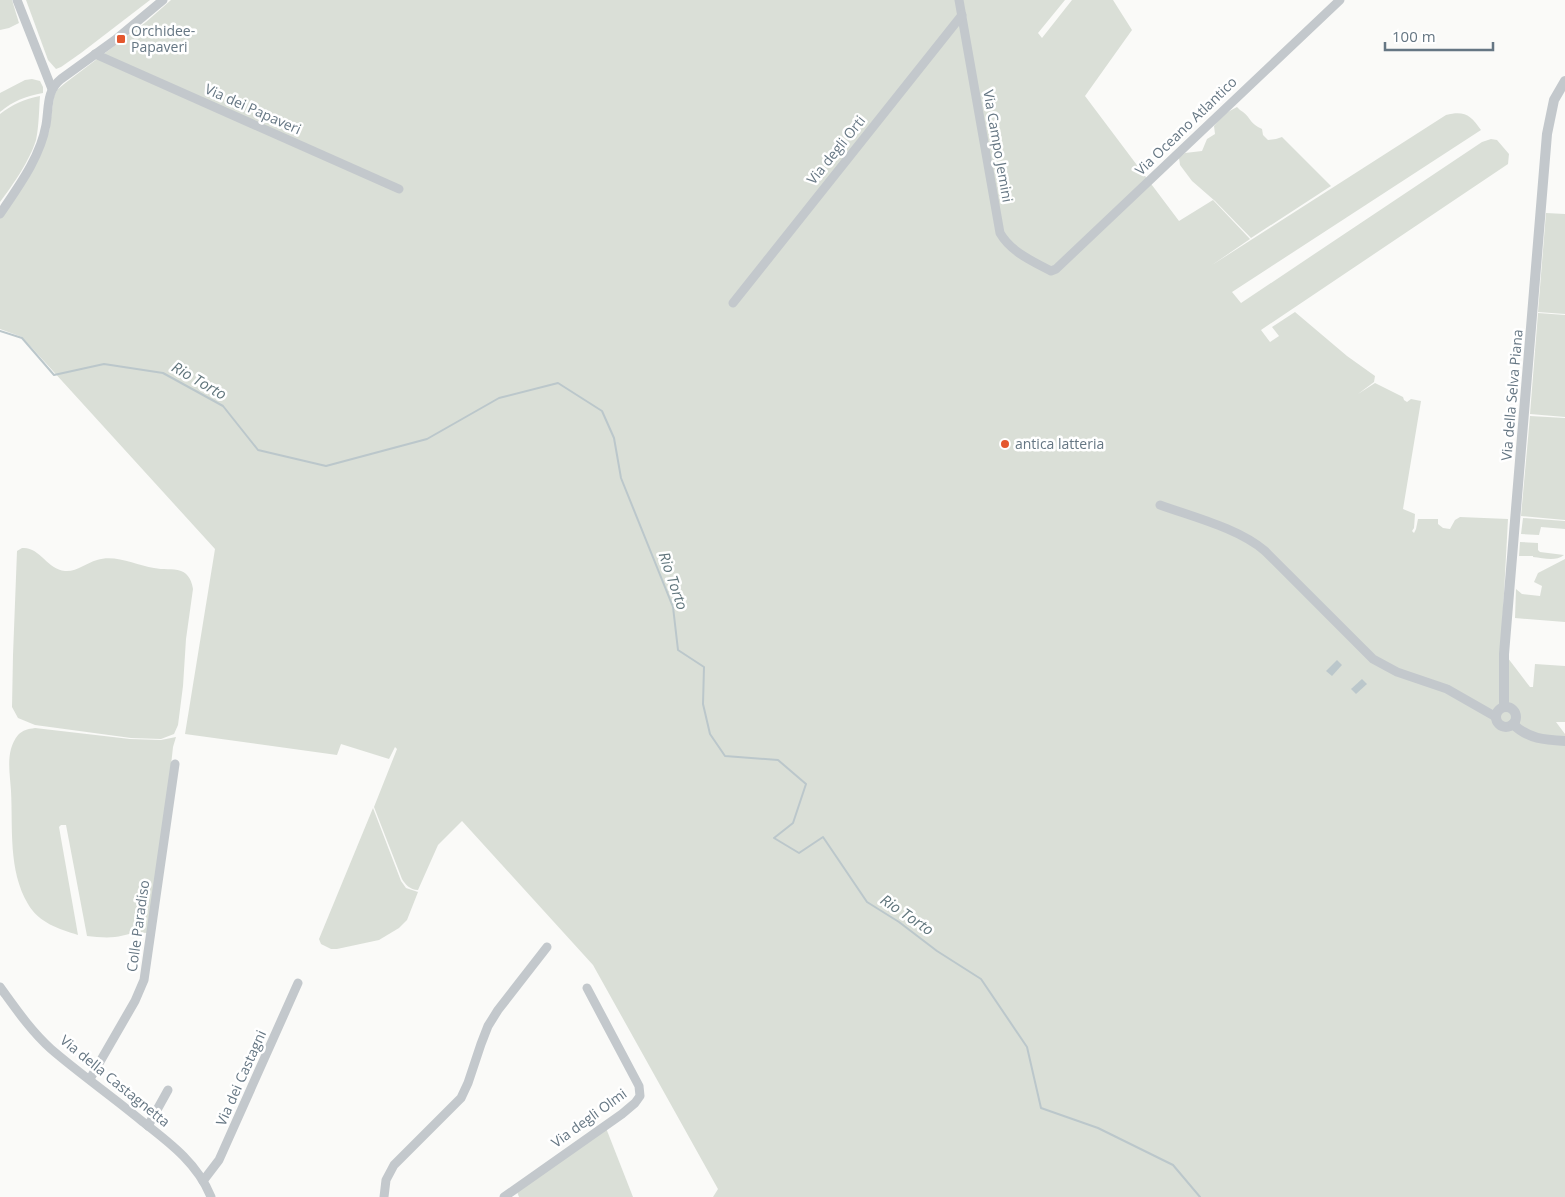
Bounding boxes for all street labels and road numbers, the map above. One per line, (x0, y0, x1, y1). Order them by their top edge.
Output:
street label: Via Oceano Atlantico (1131, 72, 1241, 179)
street label: Via dei Papaveri (202, 79, 304, 138)
street label: Via Campo Jemini (979, 88, 1018, 204)
street label: Via degli Orti (802, 111, 869, 188)
street label: Via della Selva Piana (1496, 328, 1527, 461)
street label: Colle Paradiso (122, 879, 153, 973)
street label: Via dei Castagni (211, 1027, 270, 1129)
street label: Via della Castagnetta (56, 1030, 174, 1131)
street label: Via degli Olmi (547, 1084, 630, 1151)

